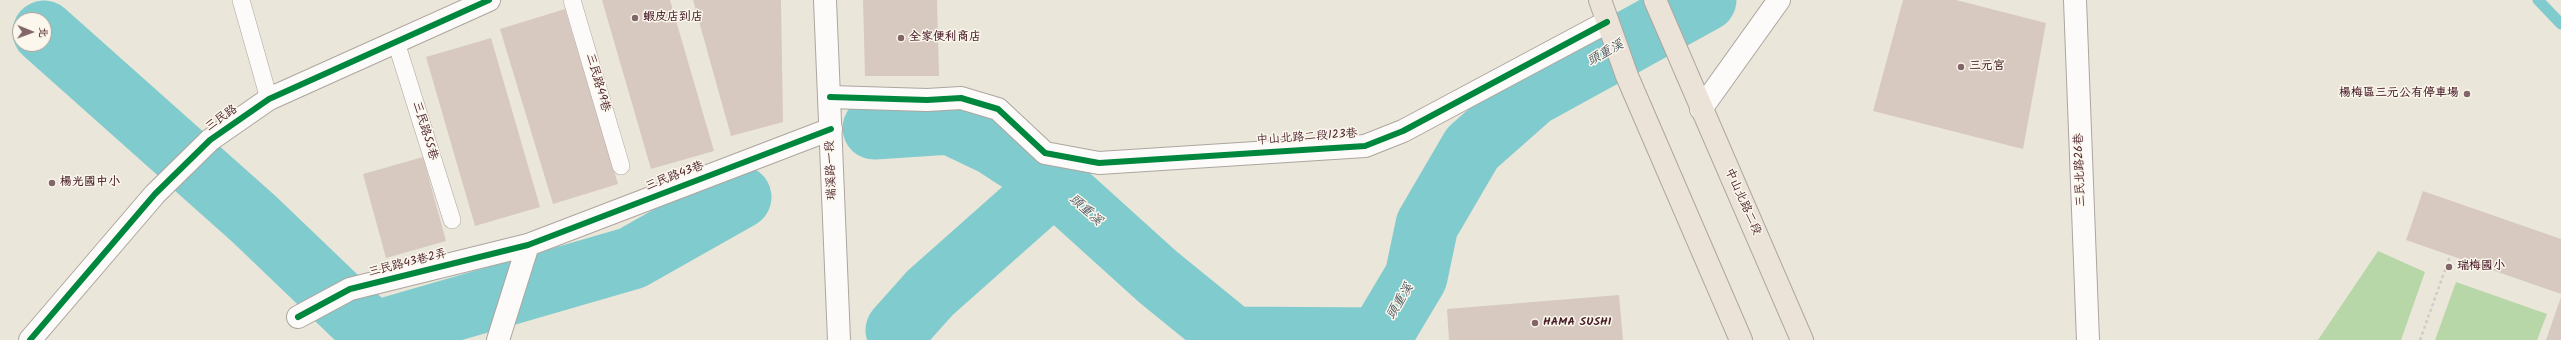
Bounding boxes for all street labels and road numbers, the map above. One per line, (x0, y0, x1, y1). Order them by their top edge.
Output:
street label: 三民路49巷 (582, 52, 612, 114)
street label: 三民路55巷 (408, 100, 440, 162)
street label: 三民路 (203, 103, 241, 135)
street label: 中山北路二段123巷 (1256, 127, 1358, 149)
street label: 三民北路26巷 (2073, 133, 2089, 207)
street label: 瑞溪路一段 (824, 140, 840, 200)
street label: 三民路43巷 (644, 159, 706, 195)
street label: 中山北路二段 (1721, 166, 1763, 238)
street label: 三民路43巷2弄 (367, 247, 449, 281)

